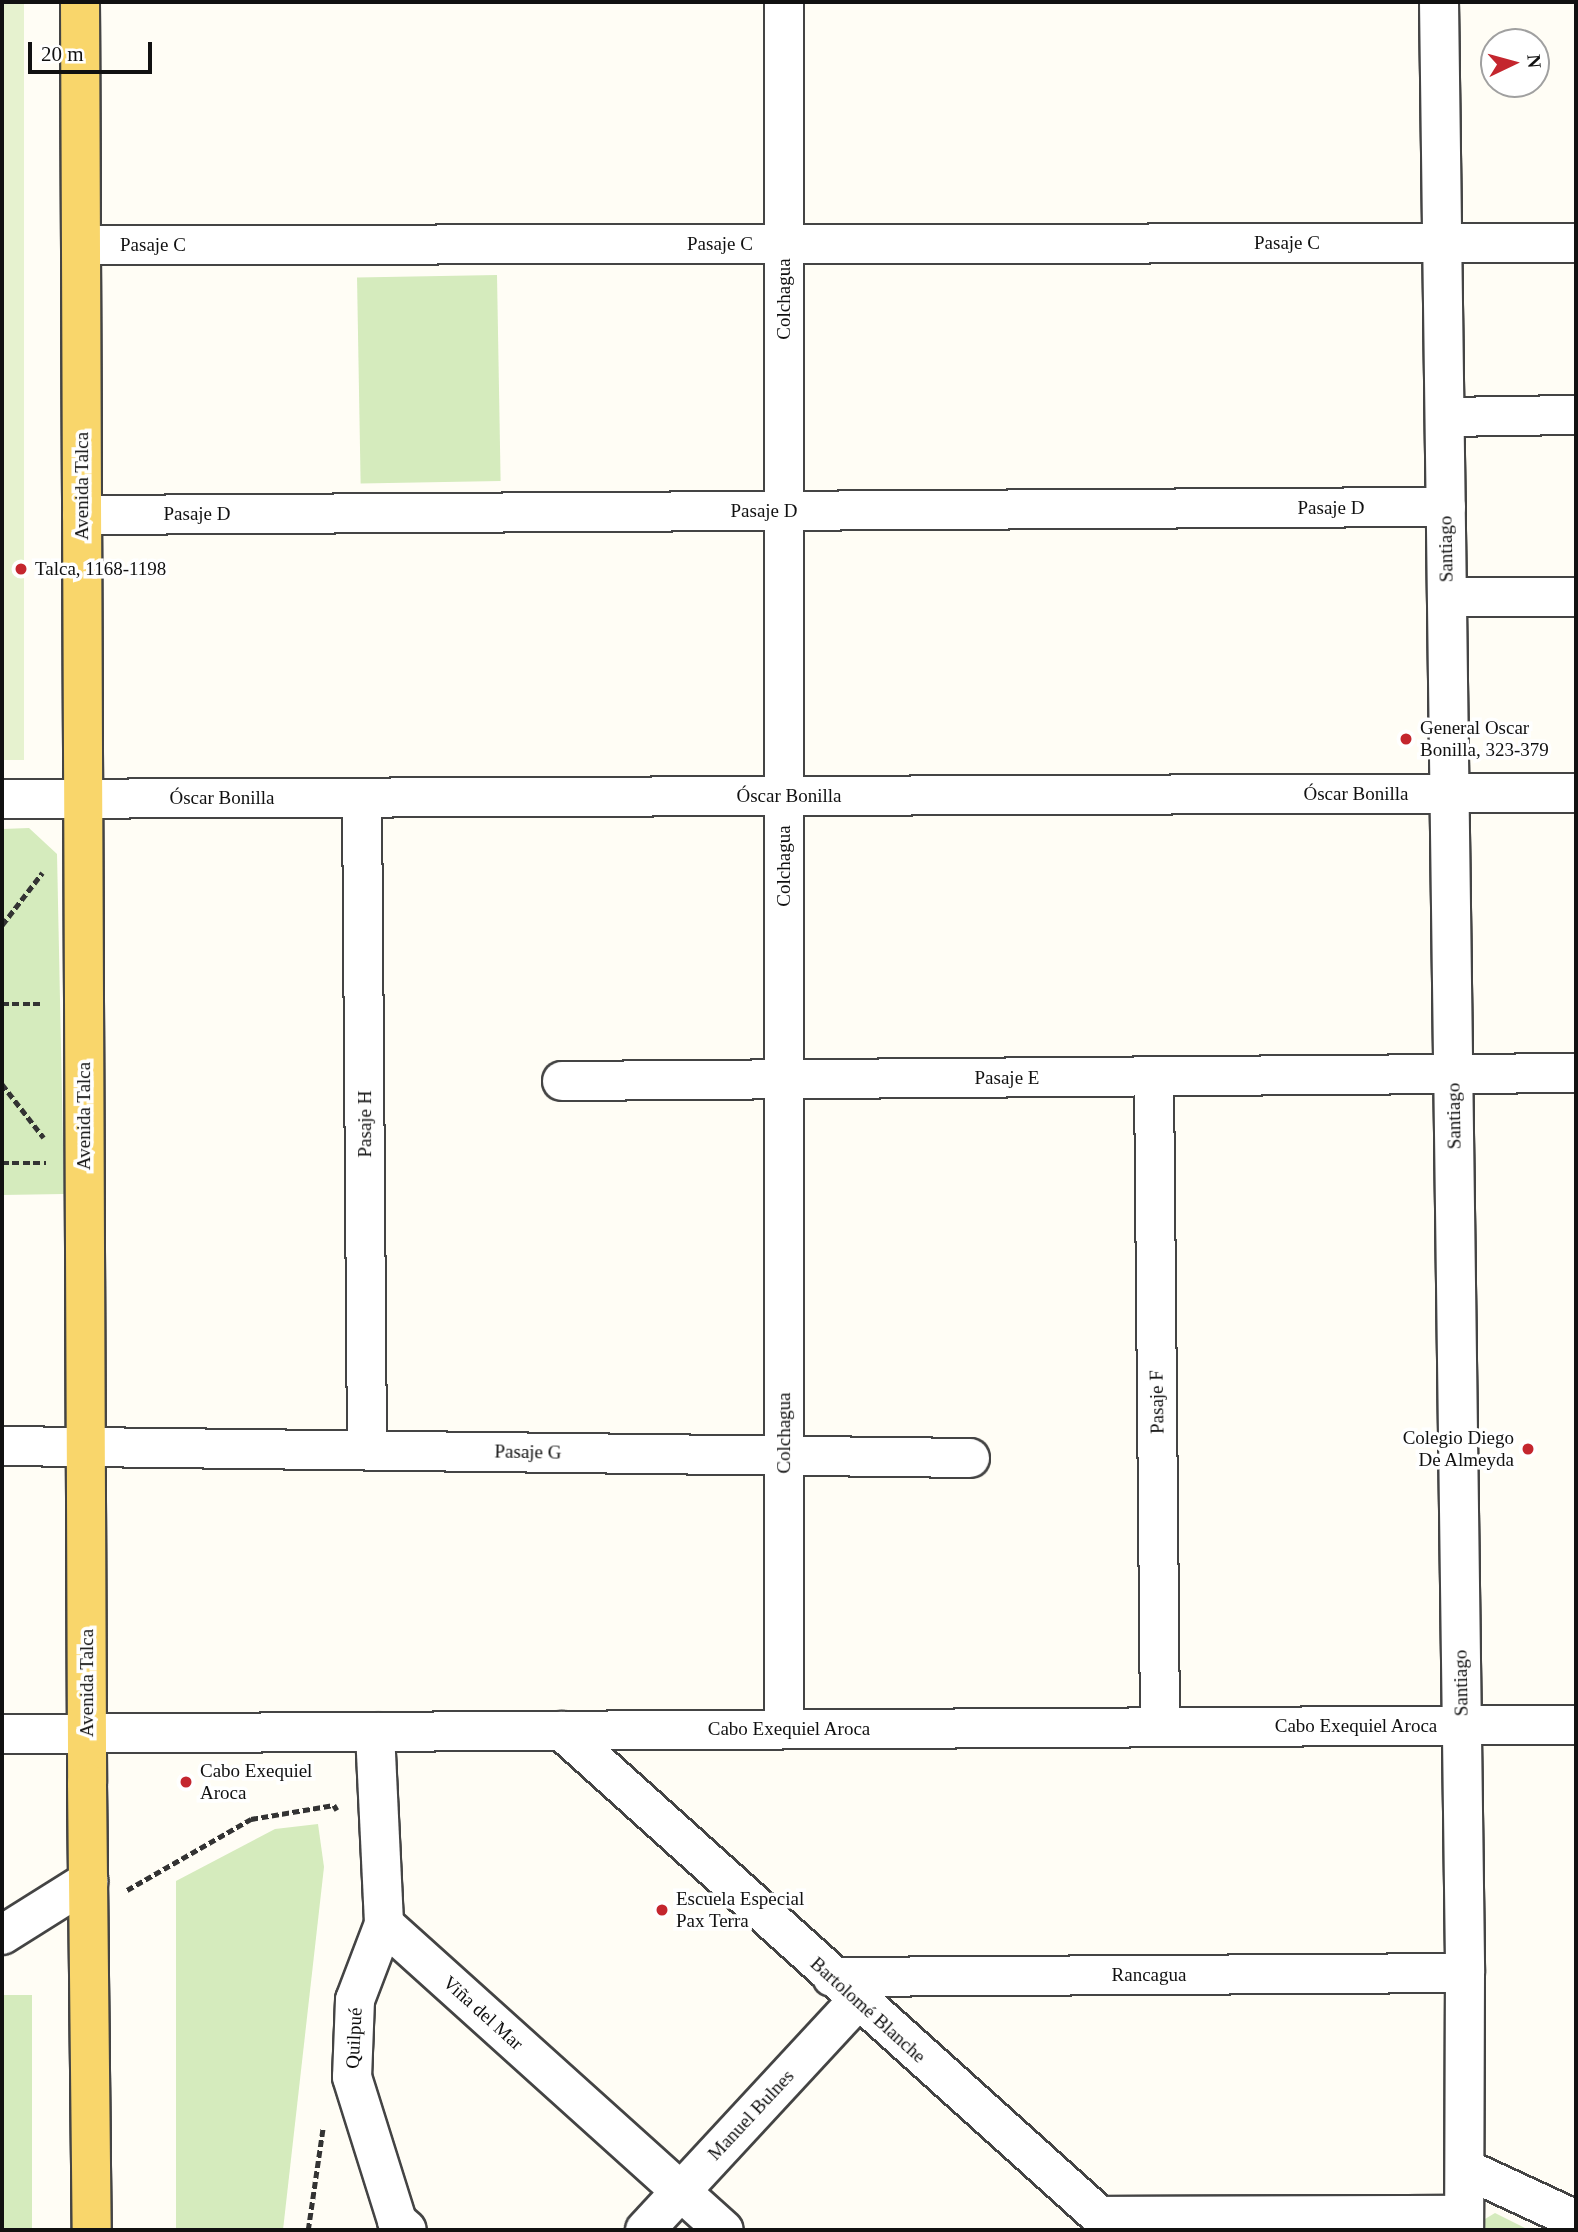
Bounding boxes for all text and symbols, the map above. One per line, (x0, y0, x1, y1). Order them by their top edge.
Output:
scale bar (32, 28, 156, 72)
north arrow (1480, 28, 1550, 98)
text: 20 m (41, 42, 84, 66)
text: N (1523, 54, 1545, 69)
street label: Pasaje C (1254, 232, 1320, 254)
street label: Pasaje C (687, 233, 753, 255)
street label: Pasaje C (120, 234, 186, 256)
street label: Colchagua (773, 258, 795, 340)
street label: Avenida Talca (71, 432, 93, 540)
street label: Pasaje D (1297, 497, 1365, 519)
street label: Pasaje D (730, 500, 798, 522)
street label: Pasaje D (163, 503, 231, 525)
street label: Santiago (1434, 516, 1458, 582)
place label: Talca, 1168-1198 (35, 558, 166, 580)
marker: Talca, 1168-1198 (13, 561, 29, 577)
place label: General Oscar Bonilla, 323-379 (1420, 717, 1549, 761)
marker: General Oscar Bonilla, 323-379 (1398, 731, 1414, 747)
street label: Óscar Bonilla (1303, 783, 1409, 805)
street label: Óscar Bonilla (736, 785, 842, 807)
street label: Óscar Bonilla (169, 787, 275, 809)
street label: Colchagua (773, 825, 795, 907)
street label: Avenida Talca (73, 1062, 95, 1170)
street label: Pasaje E (975, 1067, 1039, 1089)
street label: Santiago (1442, 1083, 1466, 1149)
street label: Pasaje H (354, 1090, 376, 1158)
street label: Pasaje F (1145, 1370, 1169, 1434)
street label: Colchagua (773, 1392, 795, 1474)
place label: Colegio Diego De Almeyda (1403, 1427, 1514, 1471)
street label: Pasaje G (494, 1440, 562, 1464)
marker: Colegio Diego De Almeyda (1520, 1441, 1536, 1457)
street label: Avenida Talca (76, 1629, 98, 1737)
street label: Santiago (1449, 1650, 1473, 1716)
street label: Cabo Exequiel Aroca (1274, 1715, 1438, 1737)
street label: Cabo Exequiel Aroca (707, 1718, 871, 1740)
place label: Cabo Exequiel Aroca (200, 1760, 312, 1804)
marker: Cabo Exequiel Aroca (178, 1774, 194, 1790)
place label: Escuela Especial Pax Terra (676, 1888, 804, 1932)
marker: Escuela Especial Pax Terra (654, 1902, 670, 1918)
street label: Bartolomé Blanche (806, 1952, 930, 2068)
street label: Rancagua (1112, 1964, 1186, 1986)
street label: Viña del Mar (438, 1971, 528, 2055)
street label: Quilpué (341, 2007, 367, 2069)
street label: Manuel Bulnes (703, 2065, 799, 2165)

